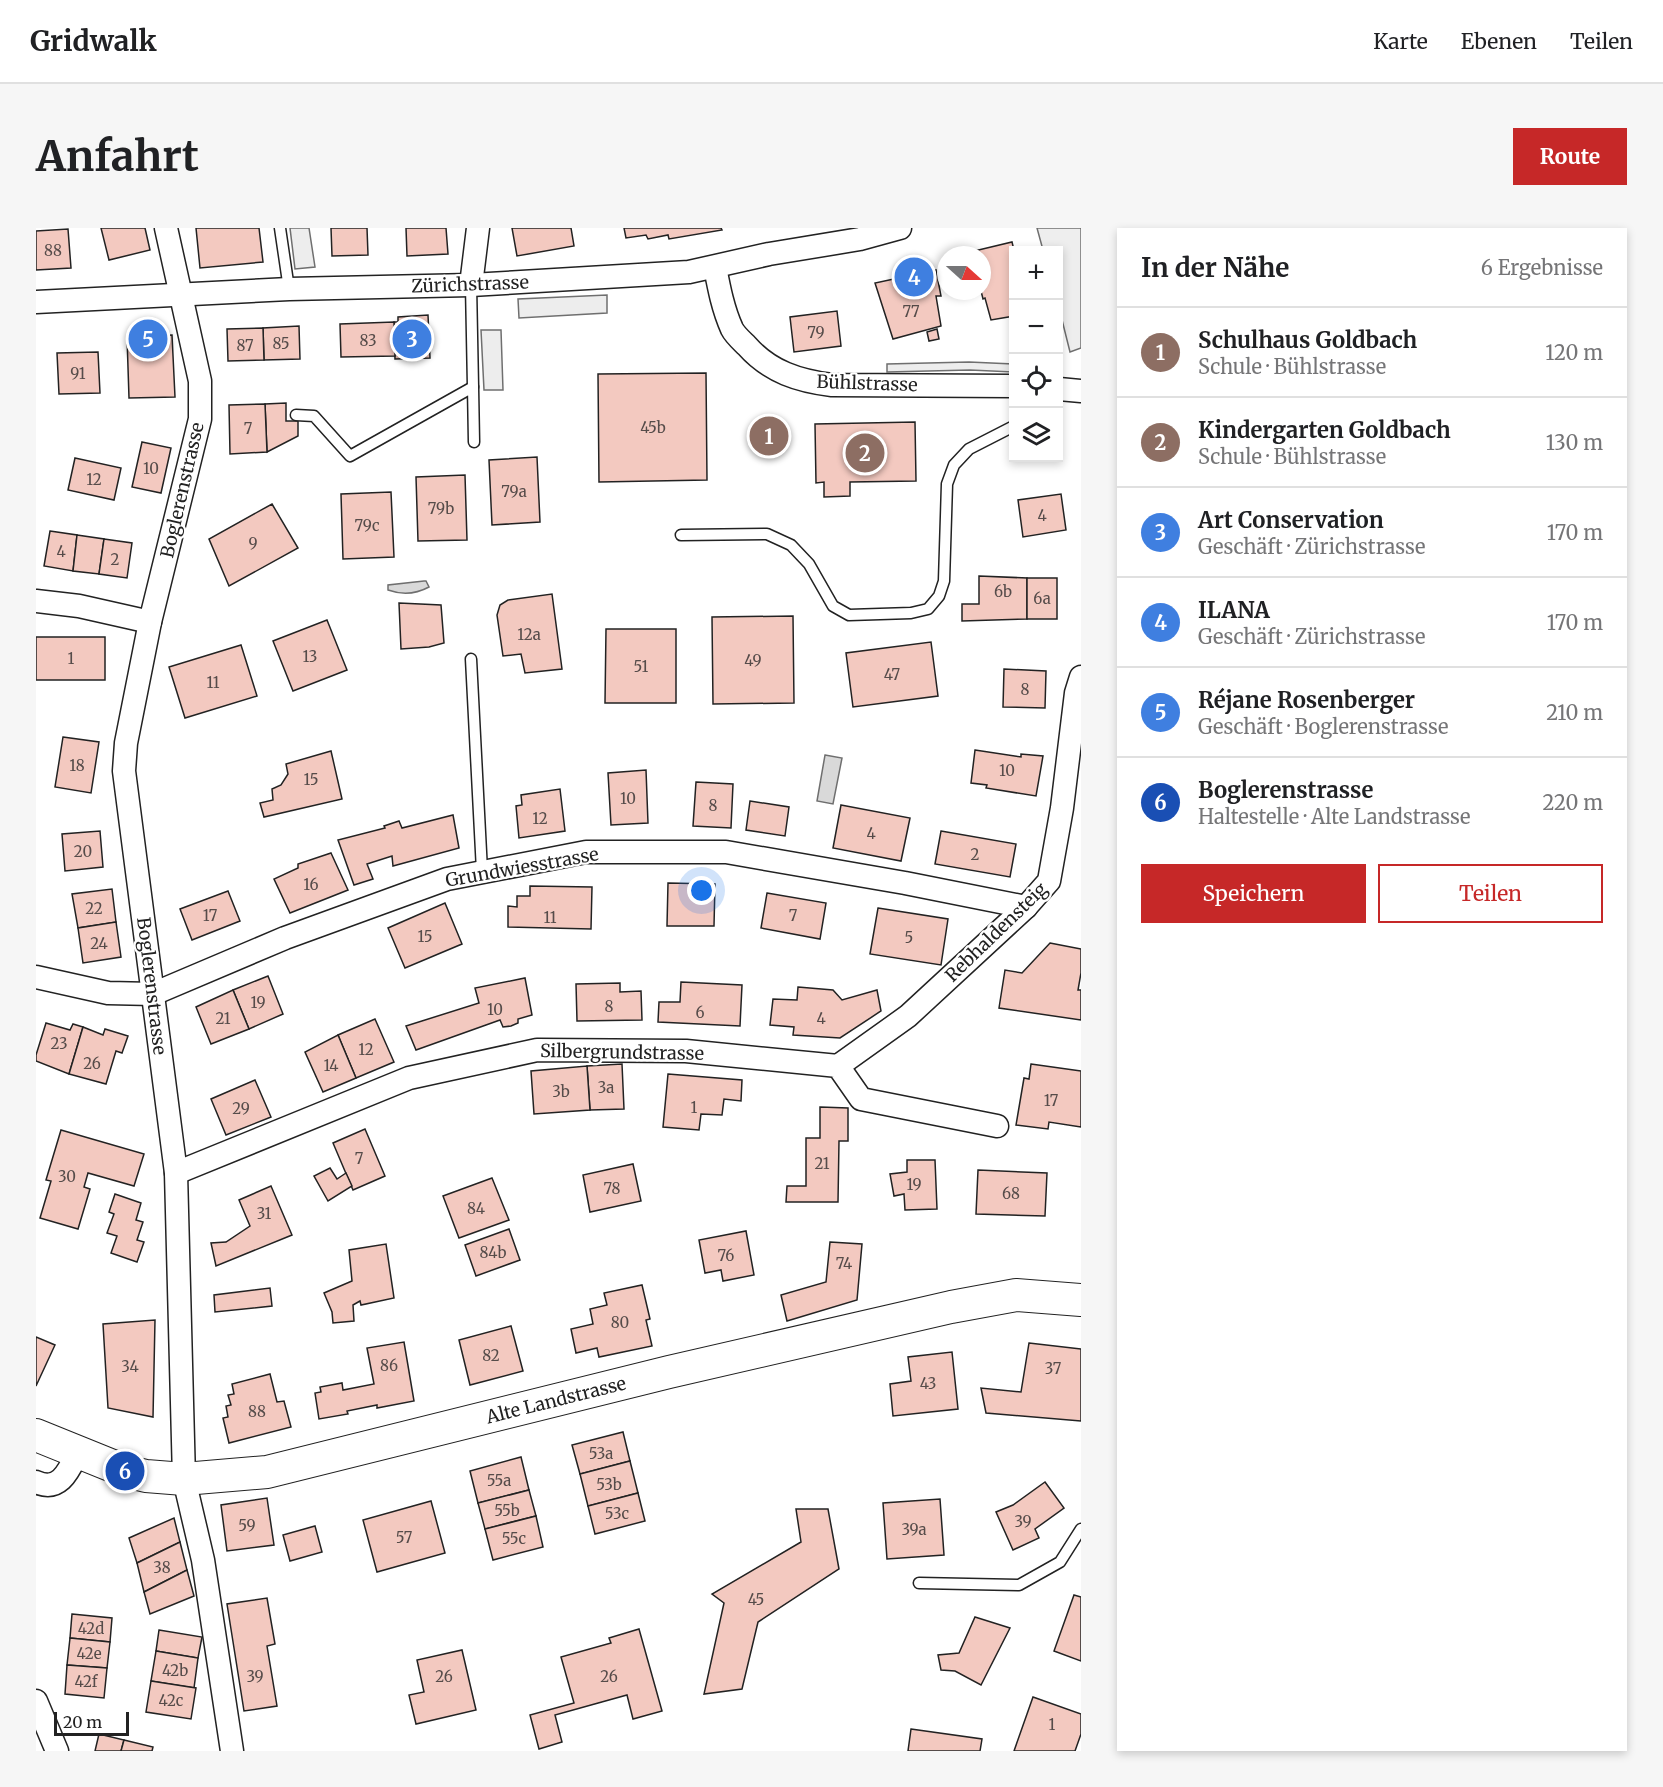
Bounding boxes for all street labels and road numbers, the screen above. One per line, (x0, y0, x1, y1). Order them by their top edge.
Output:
street label: Zürichstrasse (411, 270, 529, 298)
street label: Bühlstrasse (816, 370, 918, 396)
street label: Boglerenstrasse (155, 420, 209, 560)
street label: Grundwiesstrasse (444, 842, 600, 892)
street label: Rebhaldensteig (940, 877, 1052, 987)
street label: Boglerenstrasse (132, 916, 172, 1056)
street label: Silbergrundstrasse (540, 1039, 704, 1065)
street label: Alte Landstrasse (483, 1371, 628, 1429)

